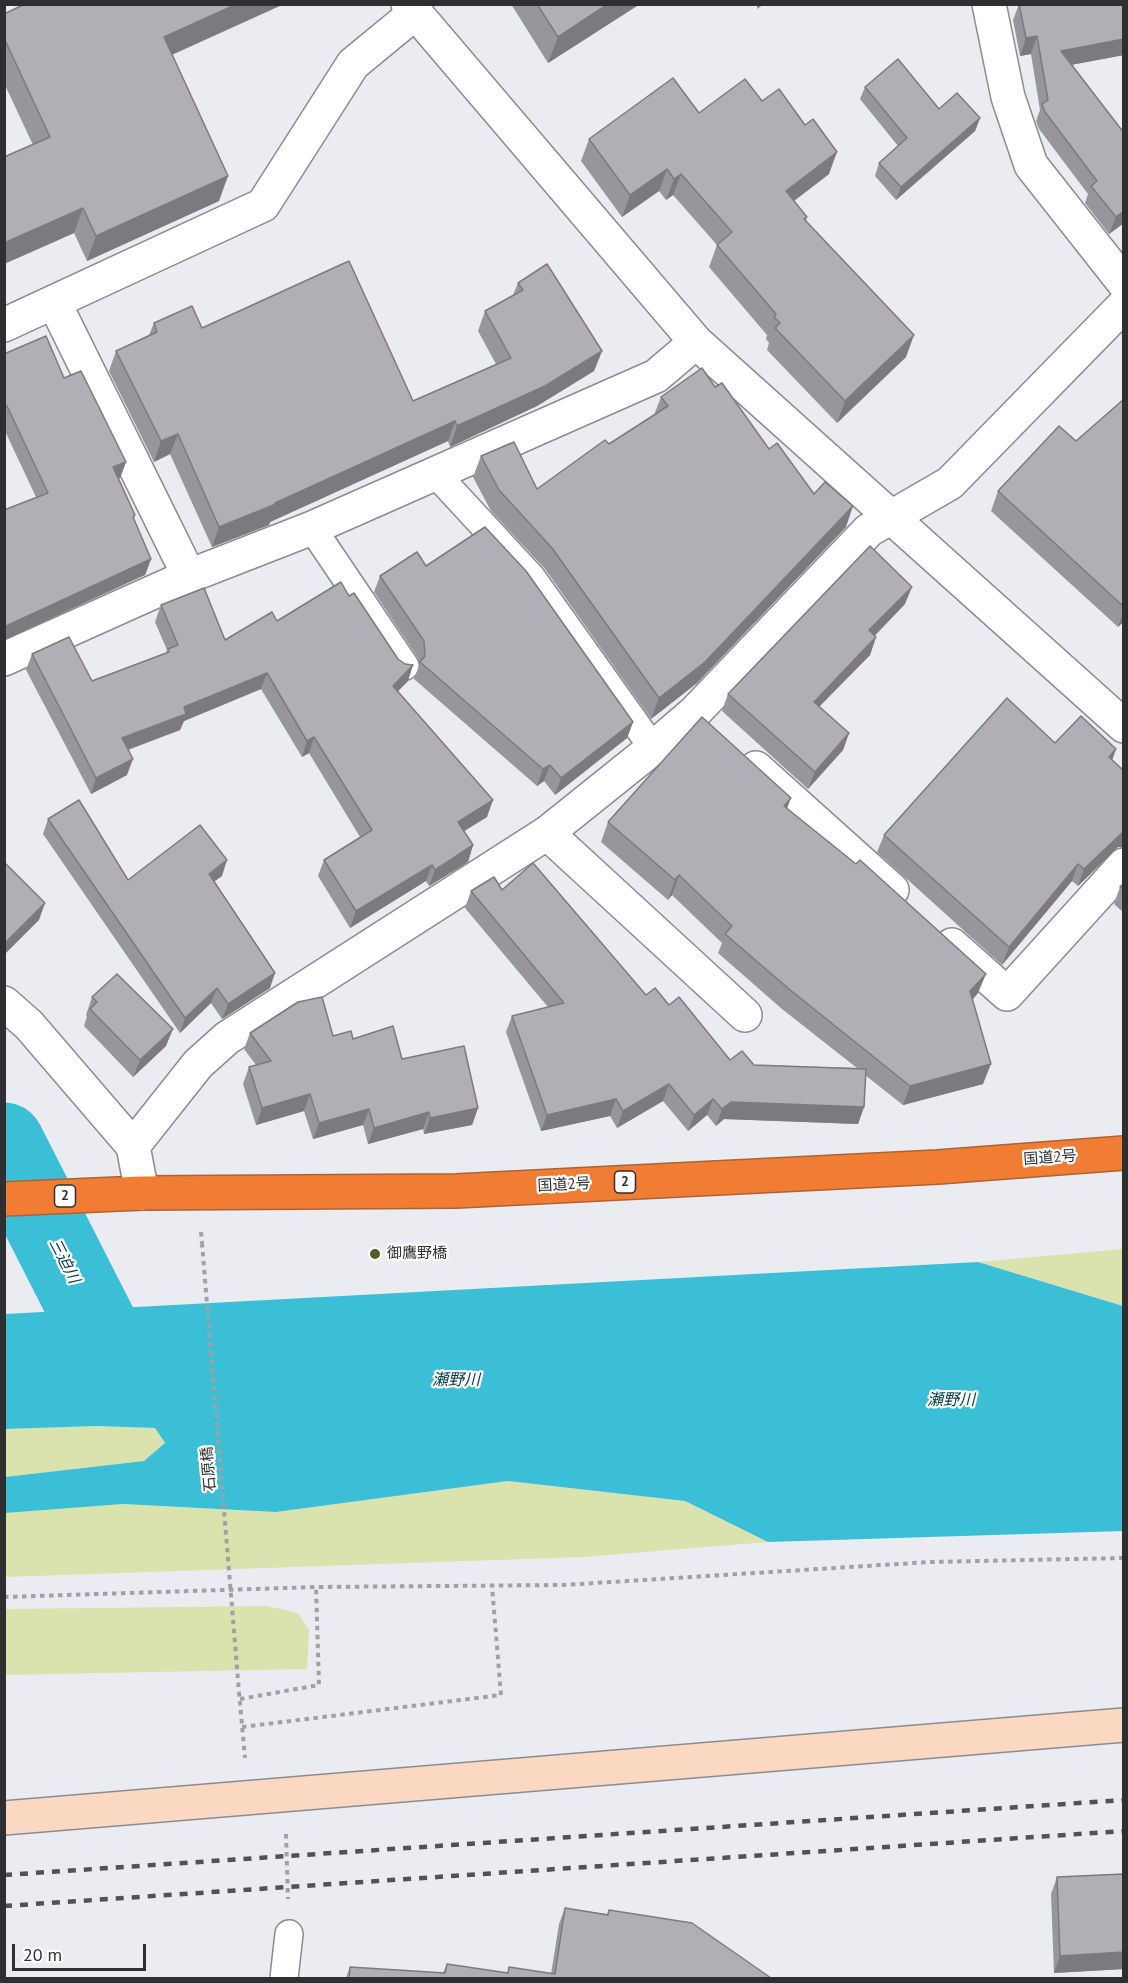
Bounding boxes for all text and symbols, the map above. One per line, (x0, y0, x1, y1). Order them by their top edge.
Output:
street label: 国道2号 (1023, 1147, 1077, 1169)
road number: 2 (614, 1171, 636, 1193)
street label: 国道2号 (537, 1175, 591, 1195)
road number: 2 (54, 1185, 76, 1207)
water label: 三迫川 (45, 1235, 83, 1287)
place label: 御鷹野橋 (387, 1245, 447, 1263)
marker: 御鷹野橋 (368, 1247, 382, 1261)
water label: 瀬野川 (432, 1370, 480, 1390)
water label: 瀬野川 (927, 1390, 975, 1410)
street label: 石原橋 (198, 1446, 220, 1492)
scale bar (15, 1932, 148, 1970)
text: 20 m (23, 1943, 62, 1966)

